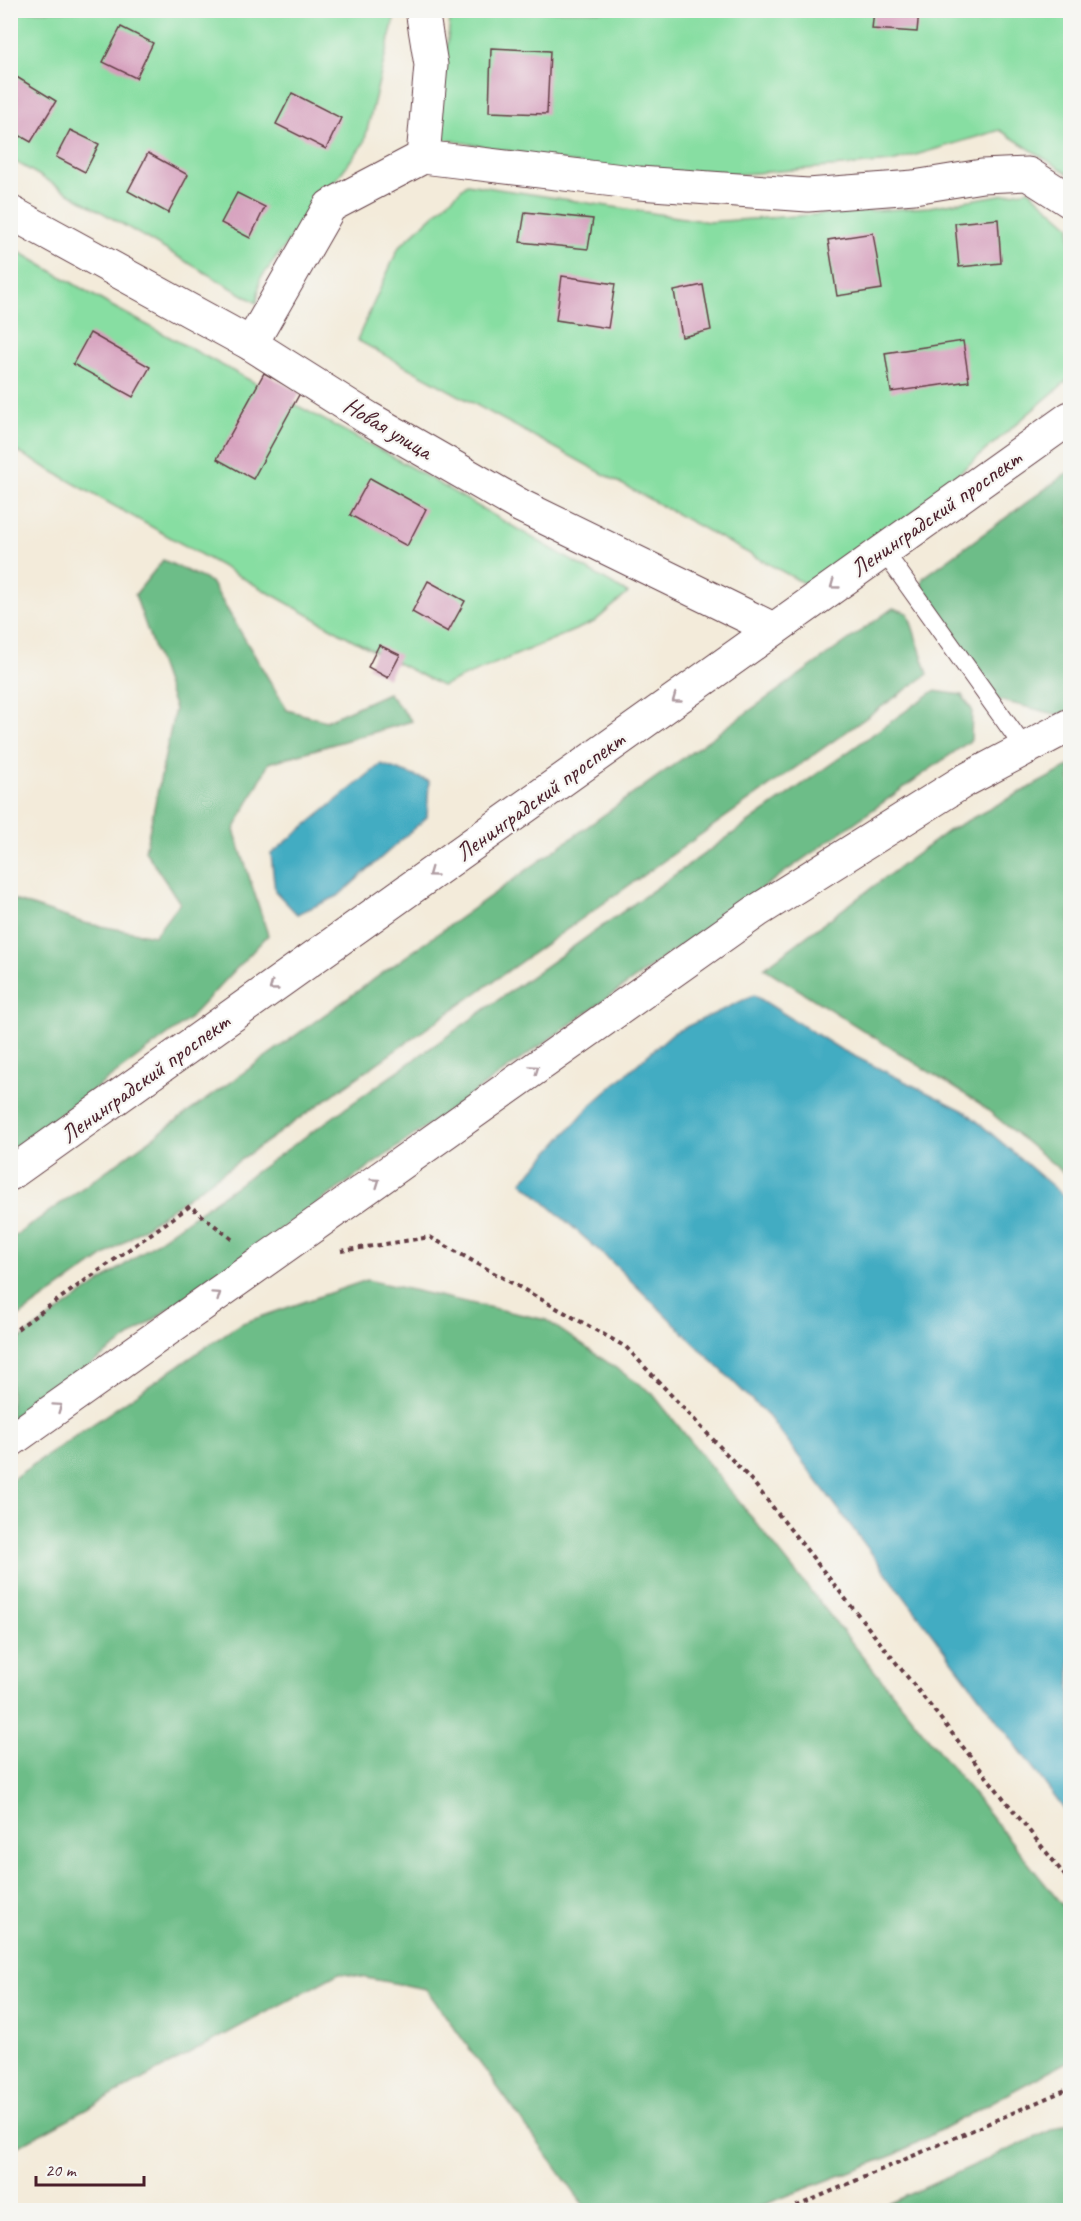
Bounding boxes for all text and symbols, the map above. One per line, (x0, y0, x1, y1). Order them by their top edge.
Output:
street label: Новая улица (338, 390, 440, 467)
street label: Ленинградский проспект (844, 442, 1028, 583)
one-way arrow (830, 578, 841, 589)
one-way arrow (671, 692, 682, 703)
street label: Ленинградский проспект (449, 724, 631, 868)
one-way arrow (427, 866, 438, 877)
one-way arrow (269, 980, 280, 991)
street label: Ленинградский проспект (54, 1006, 236, 1150)
one-way arrow (529, 1065, 540, 1076)
one-way arrow (370, 1178, 381, 1189)
one-way arrow (211, 1291, 222, 1302)
one-way arrow (52, 1403, 63, 1414)
scale bar (36, 2149, 144, 2187)
text: 20 m (45, 2159, 78, 2181)

